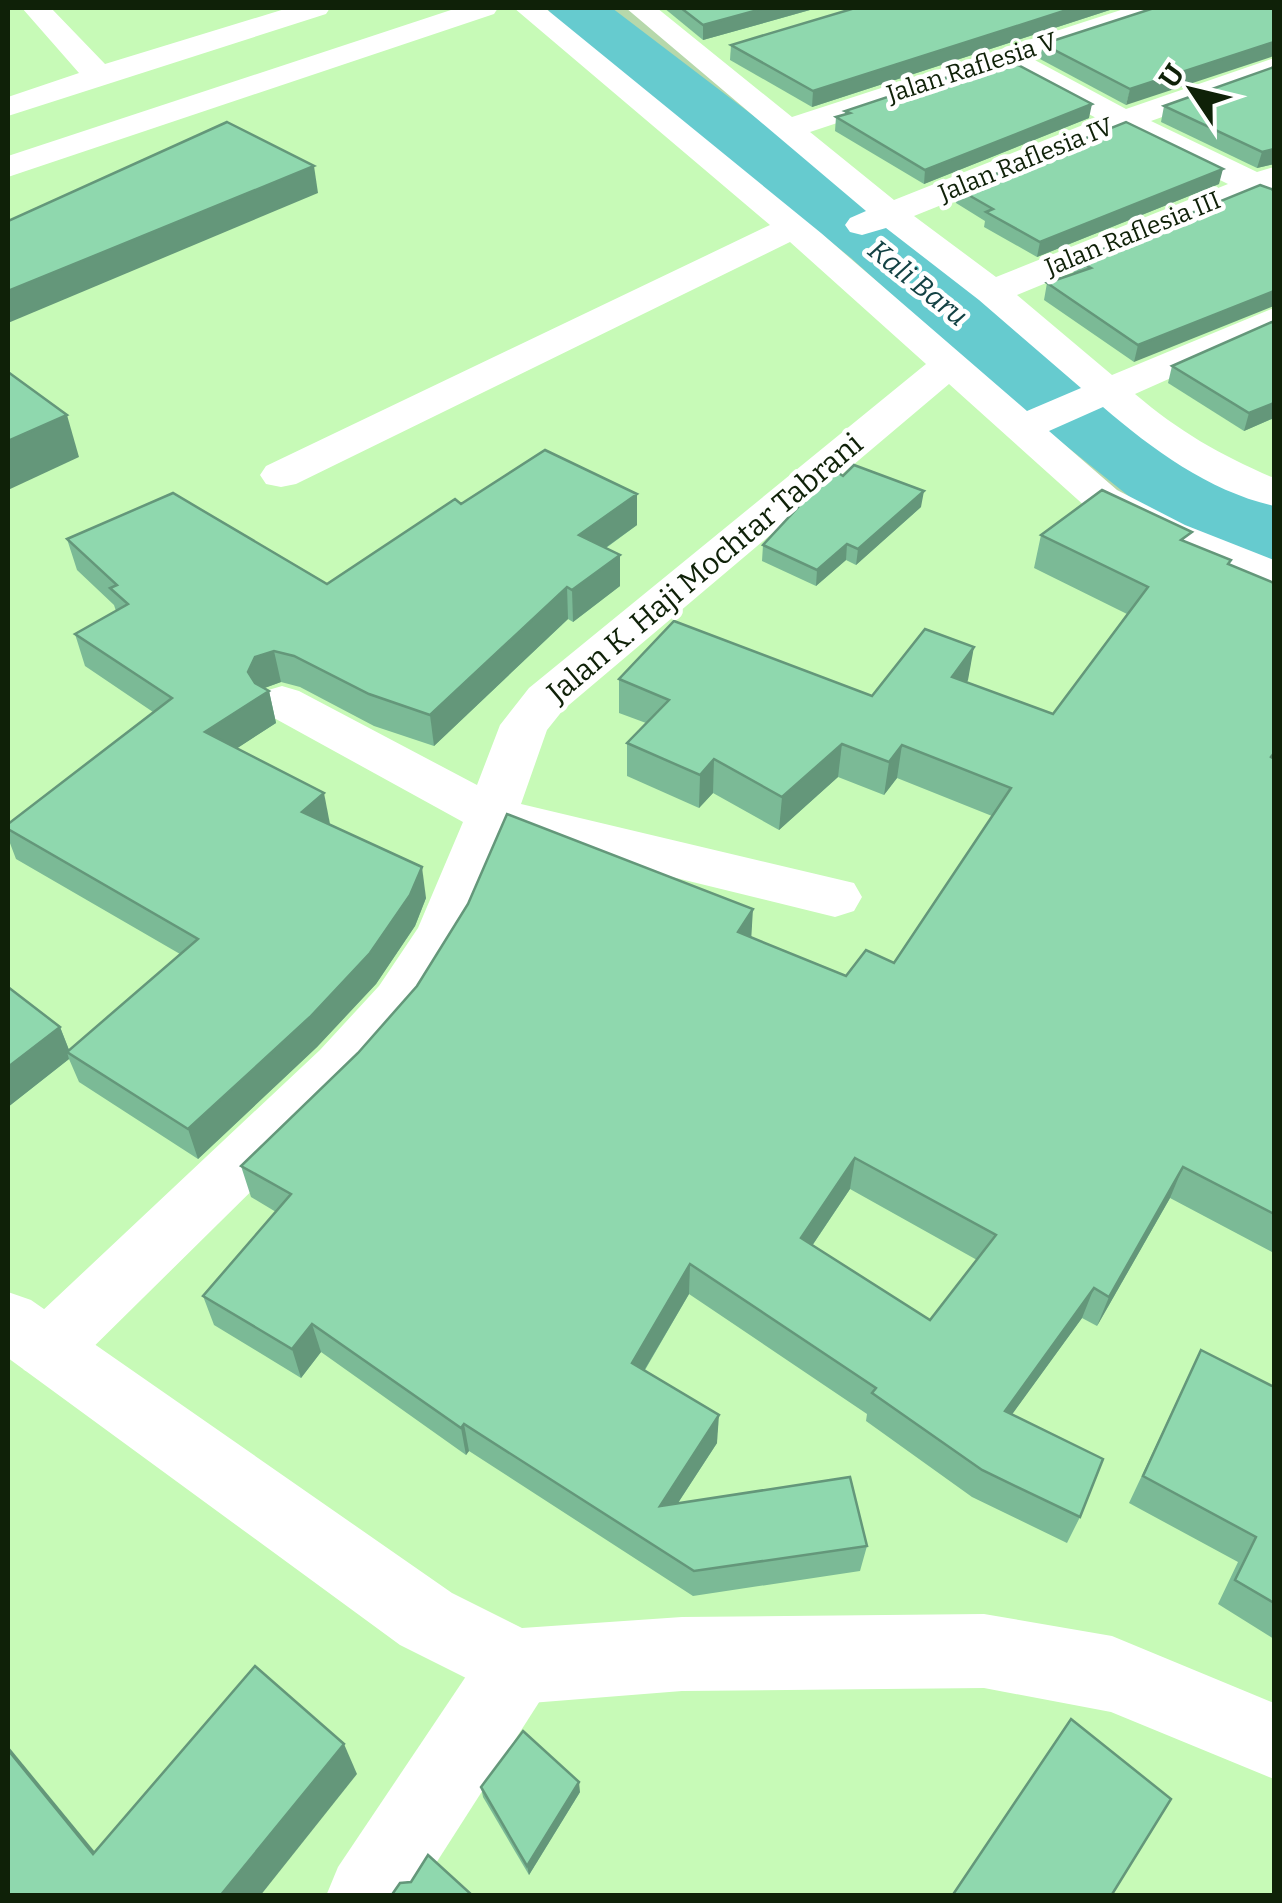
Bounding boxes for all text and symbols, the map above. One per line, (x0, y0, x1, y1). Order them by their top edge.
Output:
street label: Jalan Raflesia V (882, 26, 1062, 110)
north arrow (1142, 40, 1242, 140)
text: U (1152, 58, 1192, 94)
street label: Jalan Raflesia IV (933, 111, 1118, 209)
street label: Jalan Raflesia III (1040, 185, 1225, 283)
water label: Kali Baru (862, 233, 974, 333)
street label: Jalan K. Haji Mochtar Tabrani (539, 425, 870, 711)

